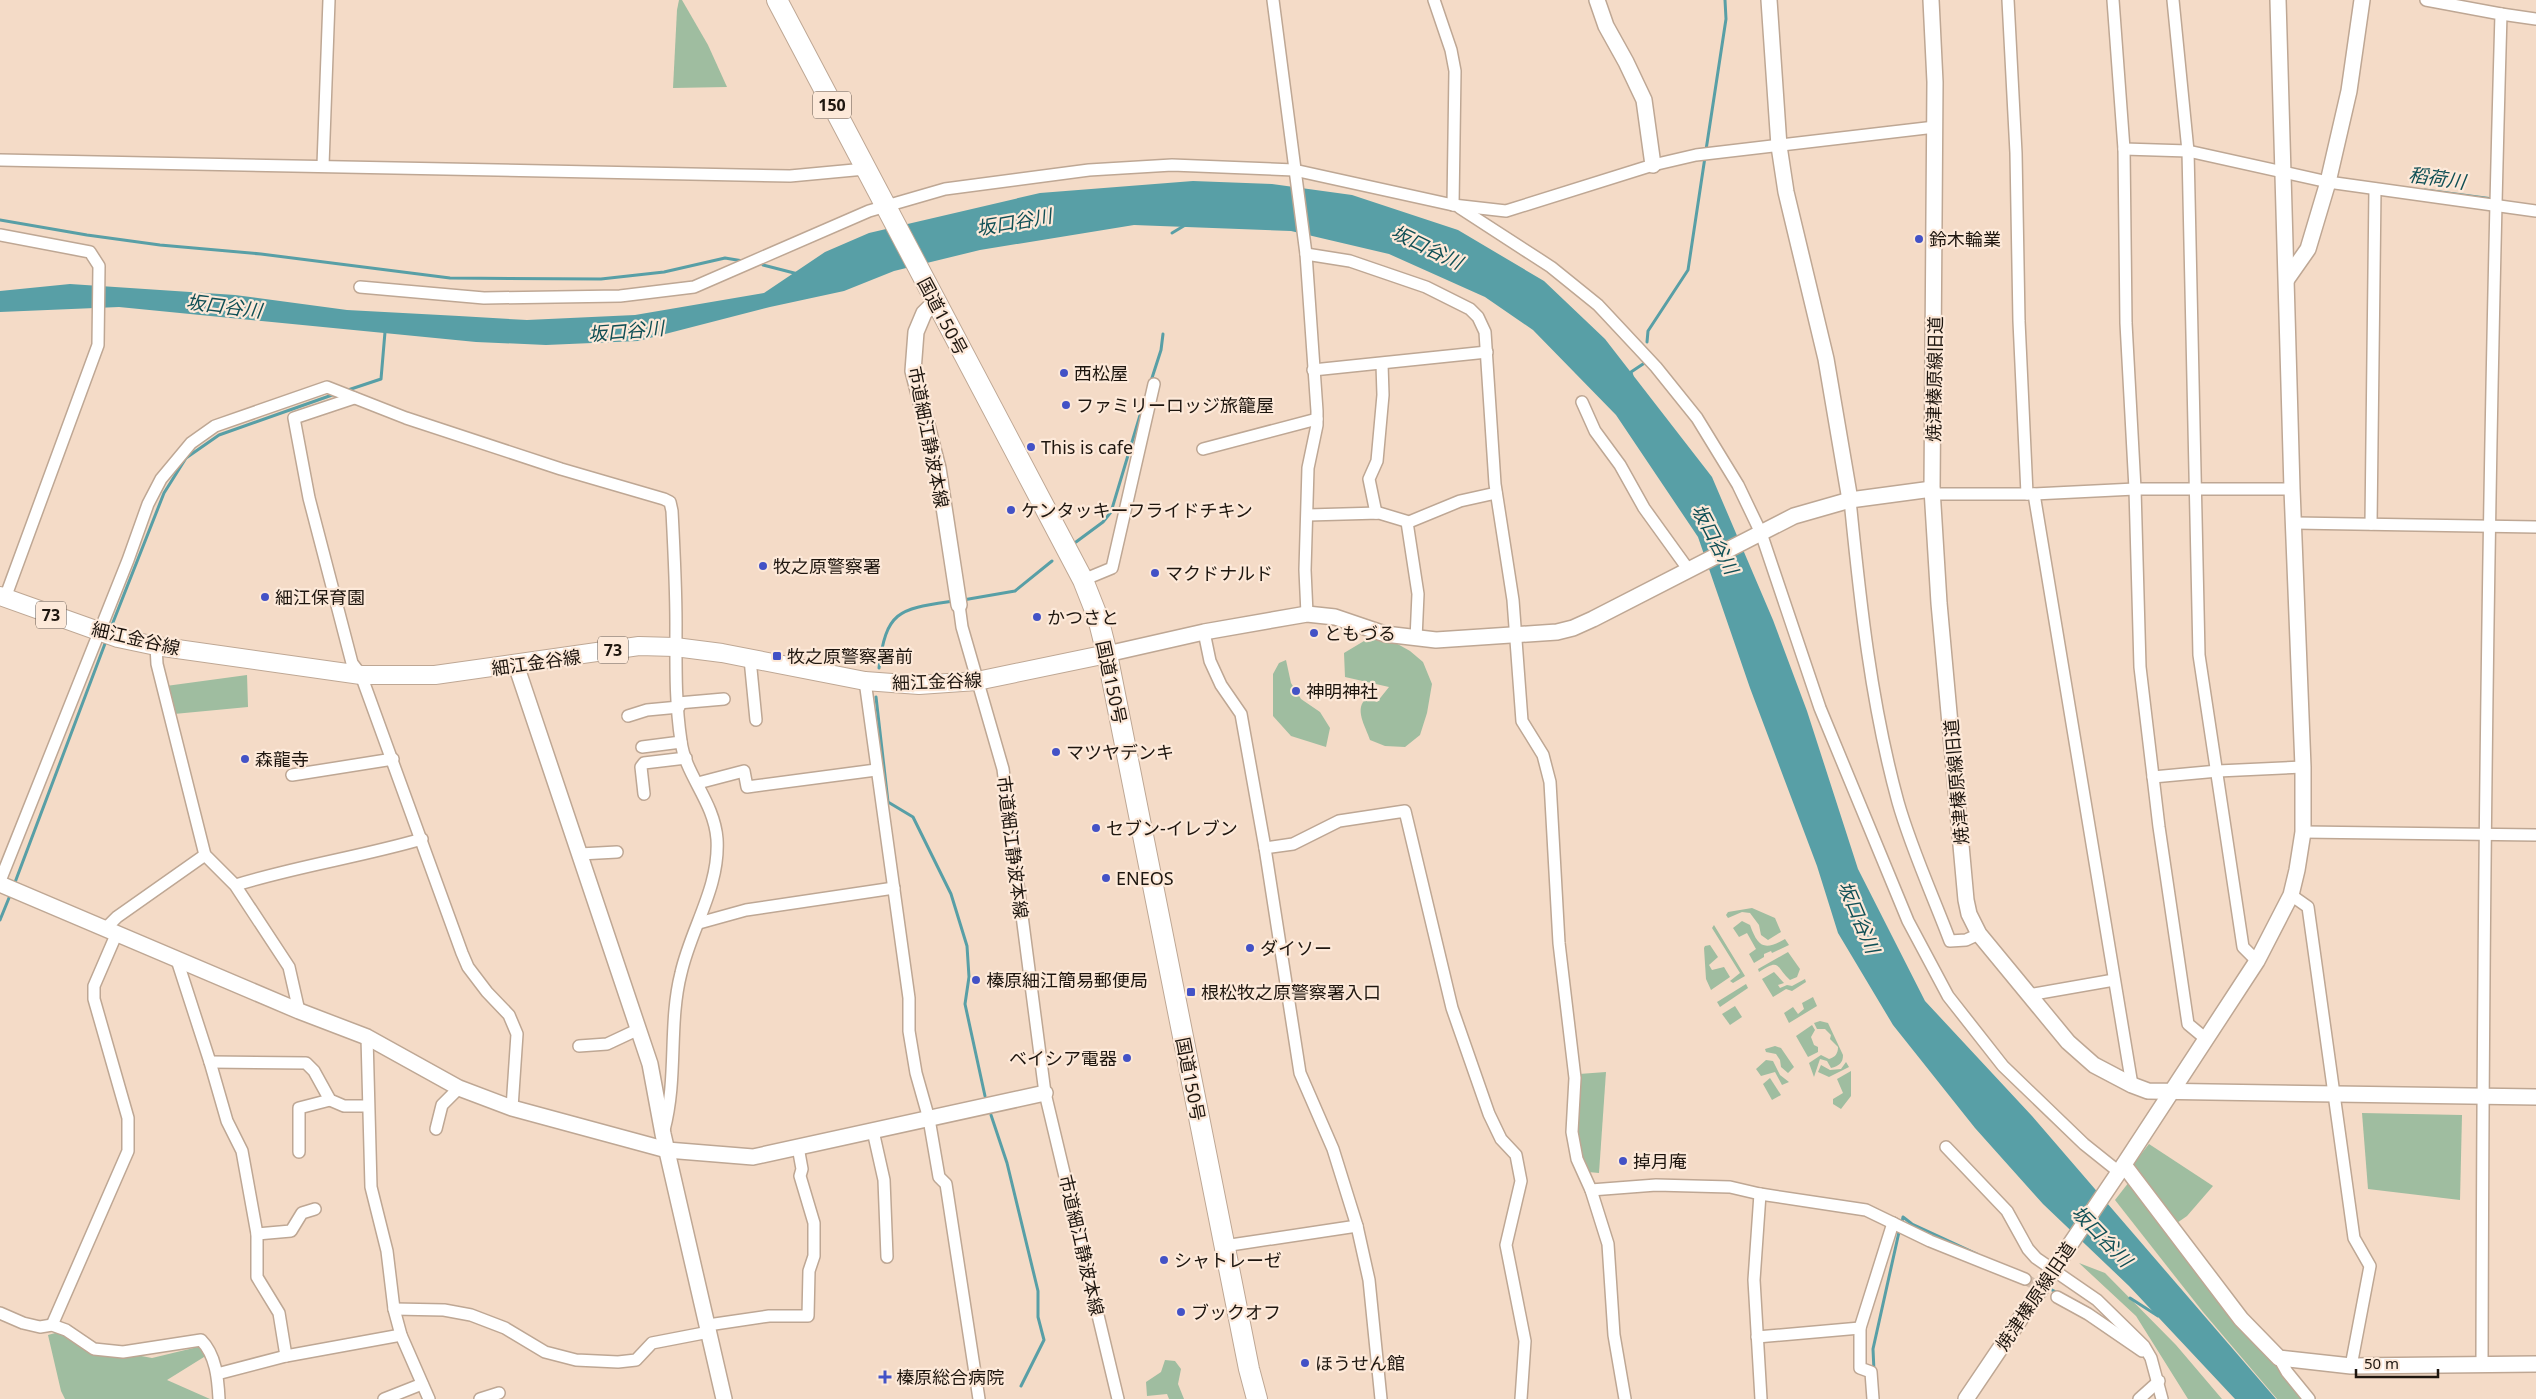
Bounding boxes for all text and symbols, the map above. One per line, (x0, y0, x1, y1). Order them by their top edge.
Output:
road number: 150 (813, 92, 851, 118)
water label: 稻荷川 (2407, 161, 2469, 195)
water label: 坂口谷川 (974, 202, 1056, 241)
water label: 坂口谷川 (1387, 219, 1469, 276)
place label: 鈴木輪業 (1929, 227, 2001, 251)
marker: 鈴木輪業 (1913, 233, 1925, 245)
street label: 国道150号 (912, 273, 974, 359)
water label: 坂口谷川 (185, 288, 265, 324)
water label: 坂口谷川 (587, 315, 667, 347)
street label: 焼津榛原線旧道 (1921, 316, 1947, 442)
place label: 西松屋 (1074, 361, 1128, 385)
street label: 市道細江静波本線 (903, 364, 955, 510)
marker: 西松屋 (1058, 367, 1070, 379)
place label: ファミリーロッジ旅籠屋 (1076, 393, 1274, 417)
marker: ファミリーロッジ旅籠屋 (1060, 399, 1072, 411)
place label: This is cafe (1041, 435, 1133, 459)
marker: This is cafe (1025, 441, 1037, 453)
place label: ケンタッキーフライドチキン (1021, 498, 1253, 522)
water label: 坂口谷川 (1686, 499, 1745, 580)
marker: ケンタッキーフライドチキン (1005, 504, 1017, 516)
place label: 牧之原警察署 (773, 554, 881, 578)
marker: 牧之原警察署 (757, 560, 769, 572)
place label: マクドナルド (1165, 561, 1273, 585)
marker: マクドナルド (1149, 567, 1161, 579)
place label: 細江保育園 (275, 585, 365, 609)
marker: 細江保育園 (259, 591, 271, 603)
road number: 73 (36, 602, 66, 628)
place label: かつさと (1047, 605, 1119, 629)
marker: かつさと (1031, 611, 1043, 623)
street label: 細江金谷線 (89, 616, 183, 660)
place label: ともづる (1324, 621, 1396, 645)
marker: ともづる (1308, 627, 1320, 639)
road number: 73 (598, 636, 628, 664)
street label: 国道150号 (1091, 638, 1133, 726)
street label: 細江金谷線 (490, 644, 582, 680)
place label: 牧之原警察署前 (787, 644, 913, 668)
marker: 牧之原警察署前 (771, 650, 783, 662)
street label: 細江金谷線 (892, 667, 982, 695)
place label: 神明神社 (1306, 679, 1378, 703)
marker: 神明神社 (1290, 685, 1302, 697)
street label: 焼津榛原線旧道 (1939, 718, 1973, 846)
place label: マツヤデンキ (1066, 740, 1174, 764)
marker: マツヤデンキ (1050, 746, 1062, 758)
place label: 森龍寺 (255, 747, 309, 771)
marker: 森龍寺 (239, 753, 251, 765)
street label: 市道細江静波本線 (992, 774, 1034, 920)
place label: セブン-イレブン (1106, 816, 1238, 840)
marker: セブン-イレブン (1090, 822, 1102, 834)
place label: ENEOS (1116, 866, 1174, 890)
marker: ENEOS (1100, 872, 1112, 884)
water label: 坂口谷川 (1832, 877, 1887, 959)
place label: ダイソー (1260, 936, 1332, 960)
marker: ダイソー (1244, 942, 1256, 954)
place label: 榛原細江簡易郵便局 (986, 968, 1148, 992)
marker: 榛原細江簡易郵便局 (970, 974, 982, 986)
place label: 根松牧之原警察署入口 (1201, 980, 1381, 1004)
marker: 根松牧之原警察署入口 (1185, 986, 1197, 998)
street label: 国道150号 (1171, 1035, 1211, 1123)
place label: ベイシア電器 (1009, 1046, 1117, 1070)
marker: ベイシア電器 (1121, 1052, 1133, 1064)
place label: 掉月庵 (1633, 1149, 1687, 1173)
marker: 掉月庵 (1617, 1155, 1629, 1167)
street label: 市道細江静波本線 (1054, 1172, 1110, 1318)
water label: 坂口谷川 (2066, 1200, 2139, 1274)
street label: 焼津榛原線旧道 (1990, 1237, 2080, 1355)
place label: シャトレーゼ (1174, 1248, 1282, 1272)
marker: シャトレーゼ (1158, 1254, 1170, 1266)
place label: ブックオフ (1191, 1300, 1281, 1324)
marker: ブックオフ (1175, 1306, 1187, 1318)
scale bar (2356, 1346, 2438, 1378)
place label: ほうせん館 (1315, 1351, 1405, 1375)
text: 50 m (2364, 1353, 2399, 1373)
marker: ほうせん館 (1299, 1357, 1311, 1369)
place label: 榛原総合病院 (896, 1365, 1004, 1389)
marker: 榛原総合病院 (878, 1370, 892, 1384)

